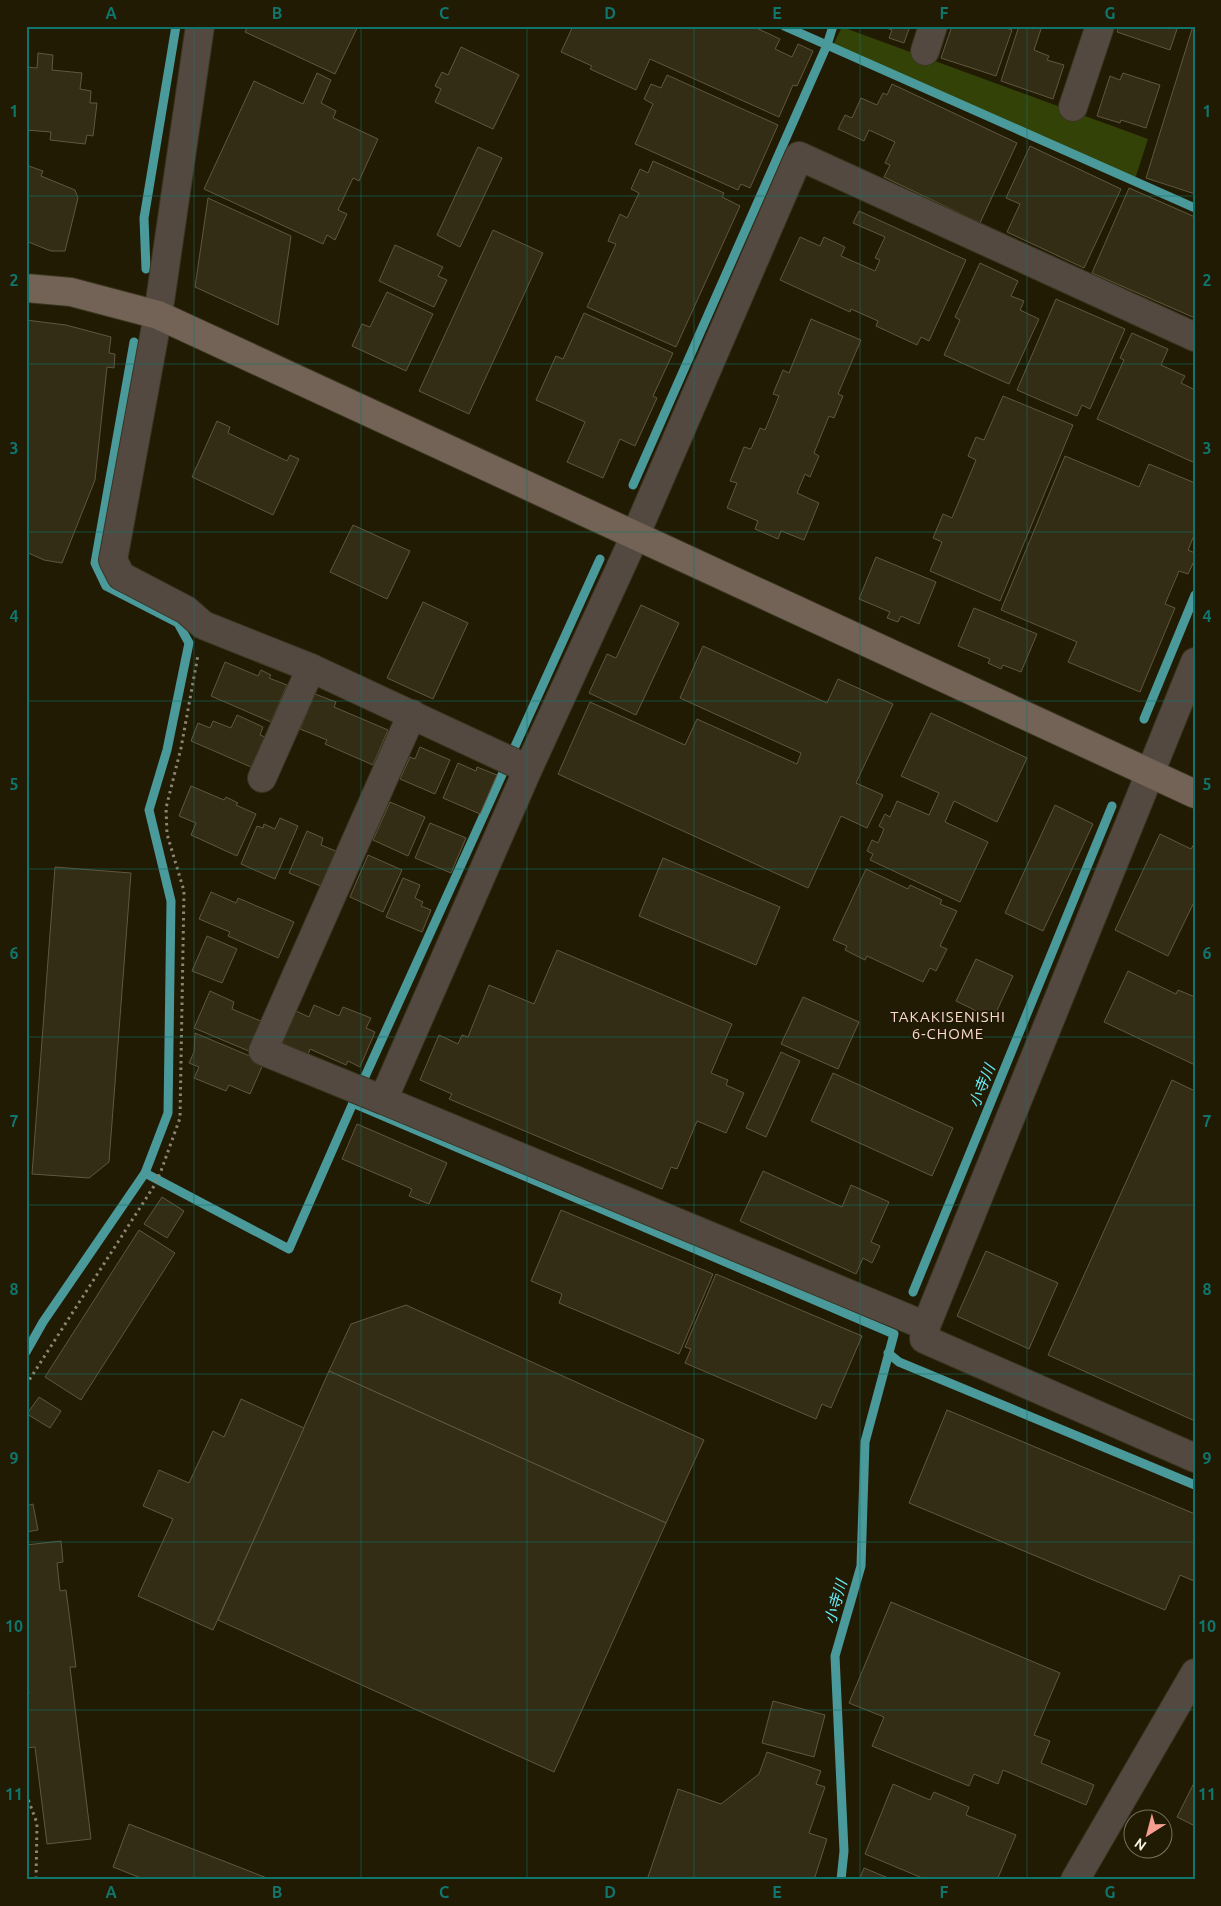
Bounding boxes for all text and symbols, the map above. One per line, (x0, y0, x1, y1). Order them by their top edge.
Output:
text: A (105, 4, 117, 22)
text: B (272, 4, 282, 22)
text: C (439, 4, 449, 22)
text: D (604, 4, 616, 22)
text: E (772, 4, 782, 22)
text: F (940, 4, 949, 22)
text: G (1104, 4, 1116, 22)
text: 1 (9, 102, 19, 120)
text: 1 (1202, 102, 1212, 120)
text: 2 (9, 271, 19, 289)
text: 2 (1202, 271, 1212, 289)
text: 3 (9, 439, 19, 457)
text: 3 (1202, 439, 1212, 457)
text: 4 (9, 607, 19, 625)
text: 4 (1202, 607, 1212, 625)
text: 5 (9, 775, 19, 793)
text: 5 (1202, 775, 1212, 793)
text: 6 (9, 944, 19, 962)
text: 6 (1202, 944, 1212, 962)
district label: TAKAKISENISHI 6-CHOME (890, 1008, 1006, 1042)
water label: 小寺川 (965, 1060, 999, 1110)
text: 7 (9, 1112, 19, 1130)
text: 7 (1202, 1112, 1212, 1130)
text: 8 (9, 1280, 19, 1298)
text: 8 (1202, 1280, 1212, 1298)
text: 9 (9, 1449, 19, 1467)
text: 9 (1202, 1449, 1212, 1467)
water label: 小寺川 (821, 1576, 850, 1626)
text: 10 (5, 1617, 23, 1635)
text: 10 (1198, 1617, 1216, 1635)
text: 11 (5, 1785, 23, 1803)
text: 11 (1198, 1785, 1216, 1803)
north arrow (1124, 1808, 1174, 1858)
text: N (1131, 1835, 1149, 1854)
text: A (105, 1883, 117, 1901)
text: B (272, 1883, 282, 1901)
text: C (439, 1883, 449, 1901)
text: D (604, 1883, 616, 1901)
text: E (772, 1883, 782, 1901)
text: F (940, 1883, 949, 1901)
text: G (1104, 1883, 1116, 1901)

